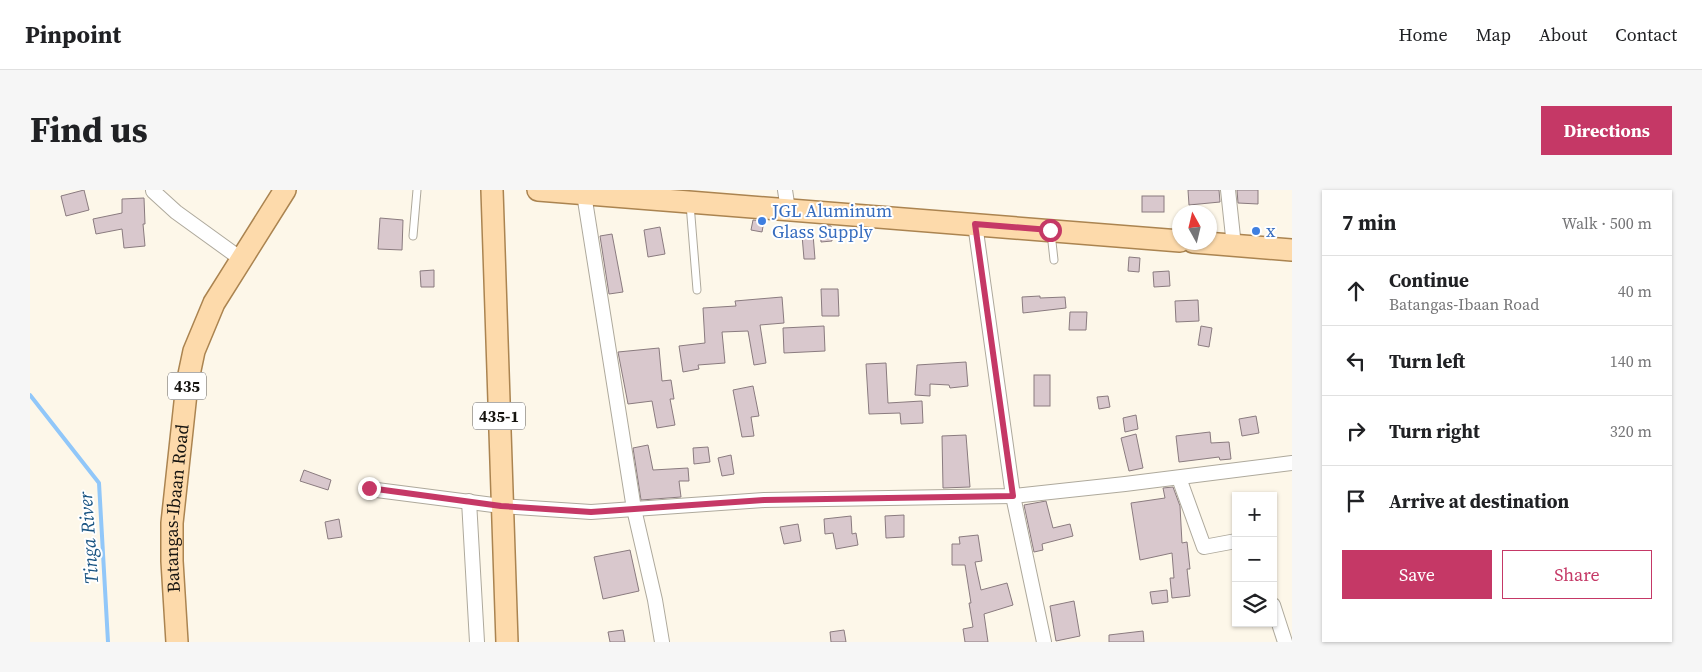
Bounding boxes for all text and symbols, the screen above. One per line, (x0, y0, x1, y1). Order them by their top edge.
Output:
text: Pinpoint (25, 18, 121, 51)
text: Home (1399, 22, 1448, 47)
text: Map (1476, 22, 1511, 47)
text: About (1539, 22, 1587, 47)
text: Contact (1615, 22, 1677, 47)
text: Find us (30, 106, 148, 154)
button: Directions (1541, 106, 1672, 155)
place label: JGL Aluminum Glass Supply (771, 198, 892, 244)
north arrow (1172, 205, 1217, 250)
text: 7 min (1342, 208, 1397, 237)
text: Walk · 500 m (1562, 212, 1652, 234)
marker: JGL Aluminum Glass Supply (756, 215, 768, 227)
place label: x (1266, 218, 1276, 243)
route start (1039, 219, 1062, 242)
marker: x (1250, 225, 1262, 237)
text: Continue (1389, 267, 1469, 293)
icon: ahead (1342, 277, 1370, 305)
text: 40 m (1618, 280, 1652, 302)
text: Batangas-Ibaan Road (1389, 293, 1539, 315)
icon: left (1342, 347, 1370, 375)
text: Turn left (1389, 348, 1465, 374)
text: 140 m (1610, 350, 1652, 372)
road number: 435 (168, 372, 206, 400)
road number: 435-1 (473, 402, 525, 430)
icon: right (1342, 417, 1370, 445)
text: Turn right (1389, 418, 1480, 444)
text: 320 m (1610, 420, 1652, 442)
street label: Batangas-Ibaan Road (159, 423, 195, 594)
route end (358, 477, 381, 500)
icon: arrive (1342, 487, 1370, 515)
text: Arrive at destination (1389, 488, 1569, 514)
water label: Tinga River (72, 490, 104, 585)
map controls (1232, 492, 1277, 627)
button: + (1232, 492, 1277, 537)
button: − (1232, 537, 1277, 582)
button: Save (1342, 550, 1492, 599)
button: Share (1502, 550, 1652, 599)
button: layers (1232, 582, 1277, 627)

